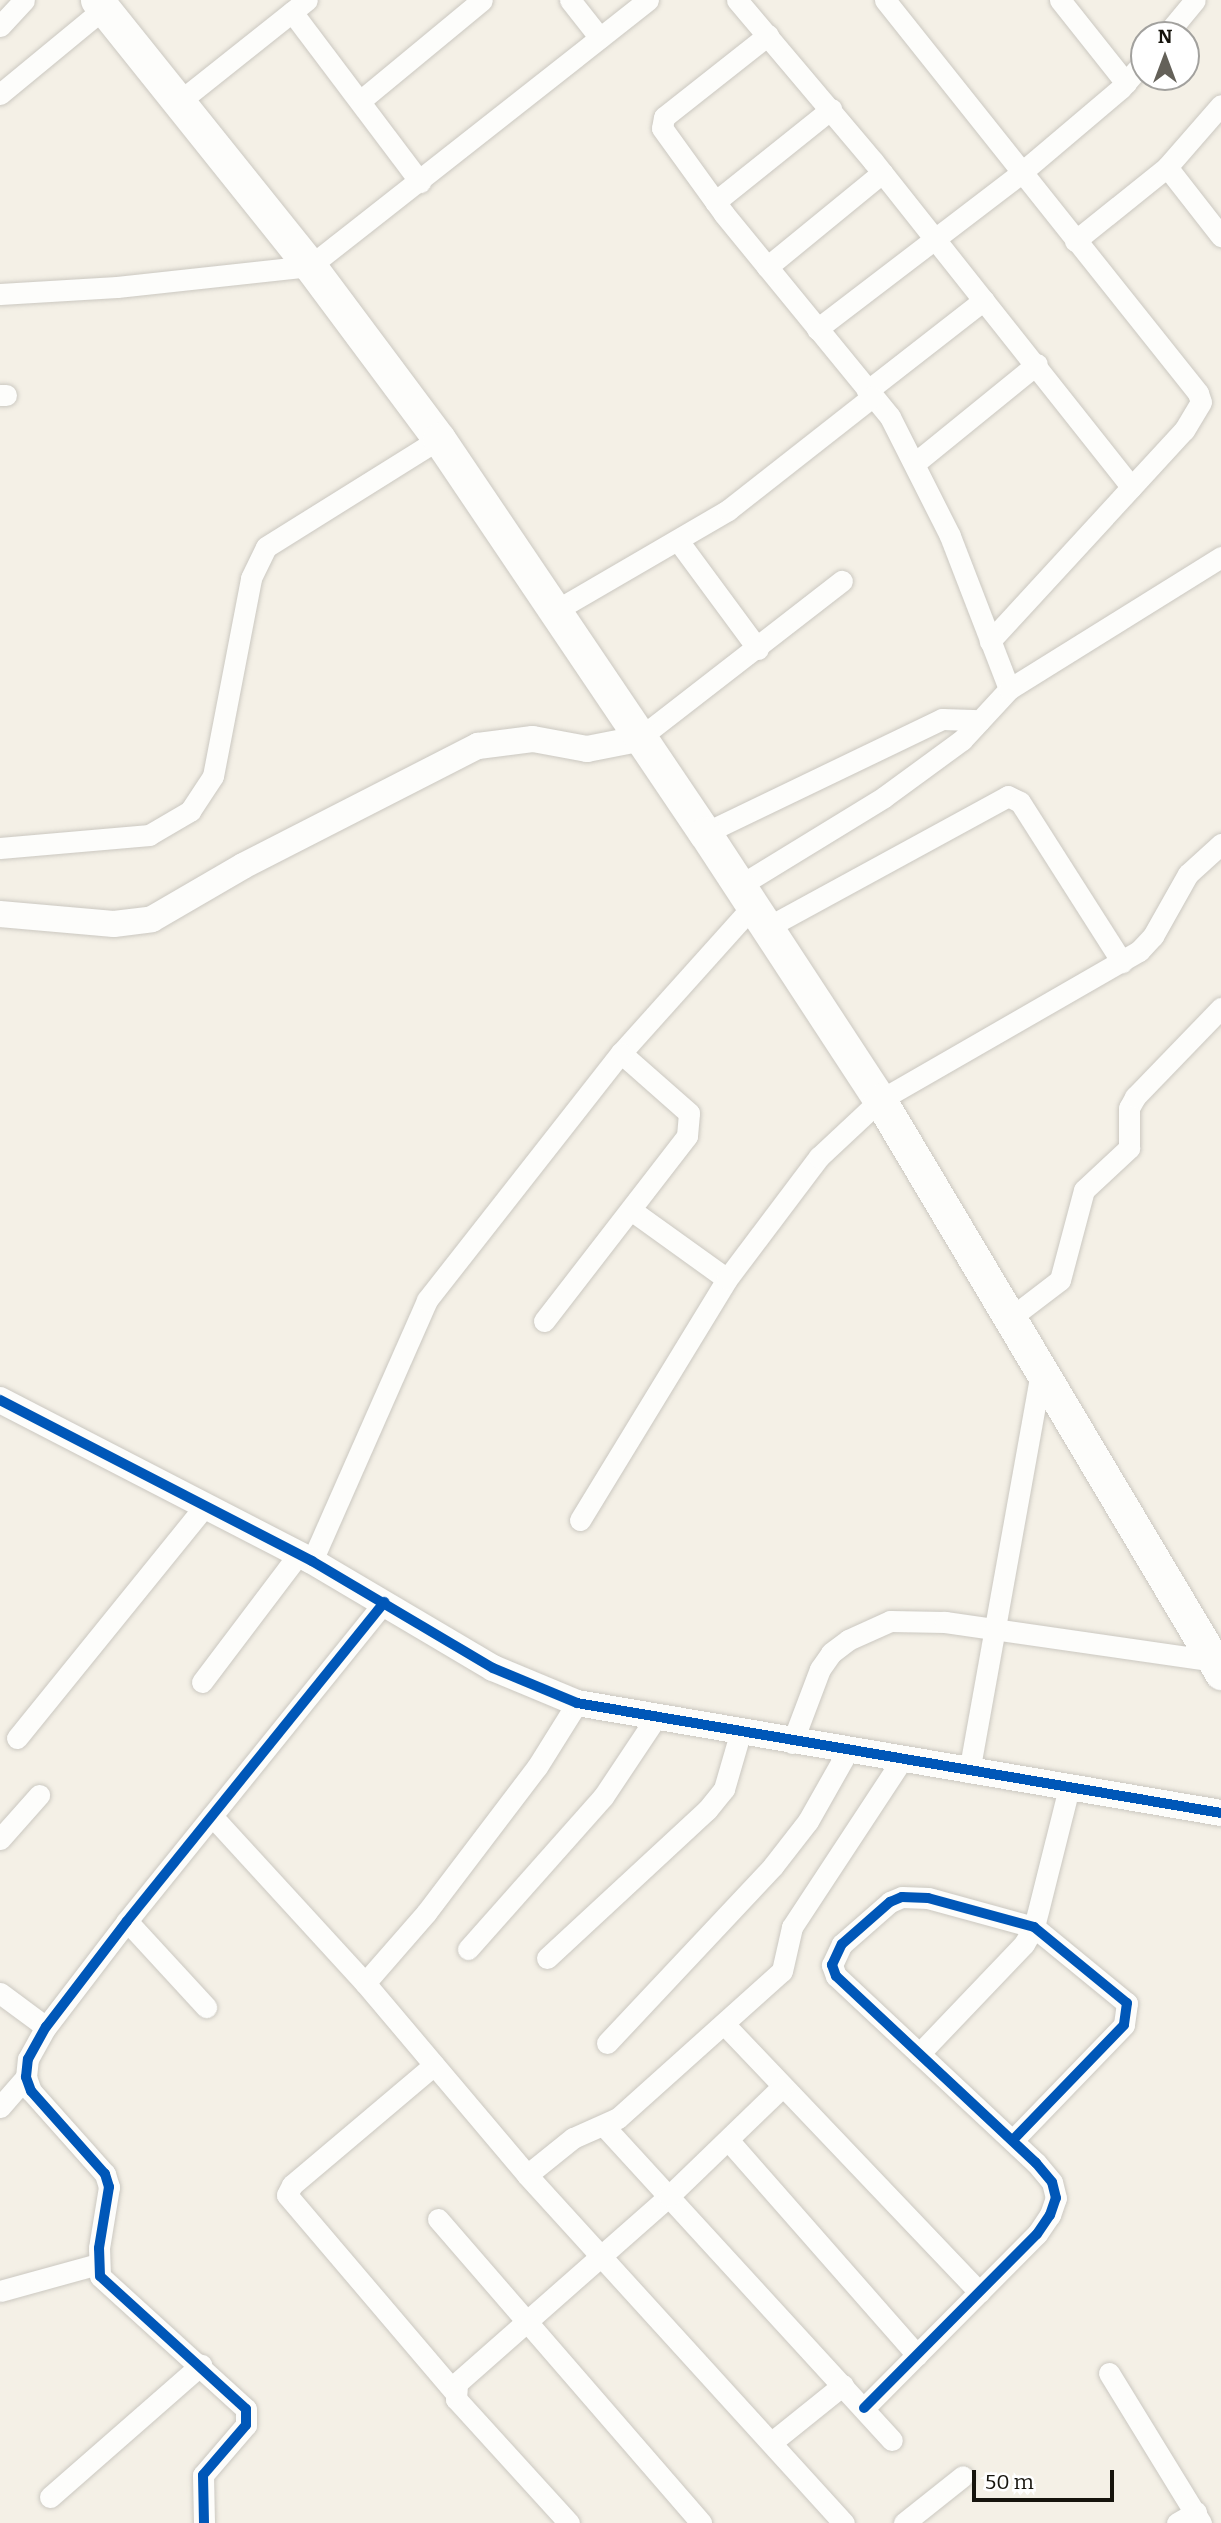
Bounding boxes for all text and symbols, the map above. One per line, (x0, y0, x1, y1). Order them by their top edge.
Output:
north arrow (1130, 21, 1200, 91)
text: N (1158, 25, 1172, 48)
scale bar (976, 2456, 1118, 2500)
text: 50 m (985, 2469, 1034, 2495)

